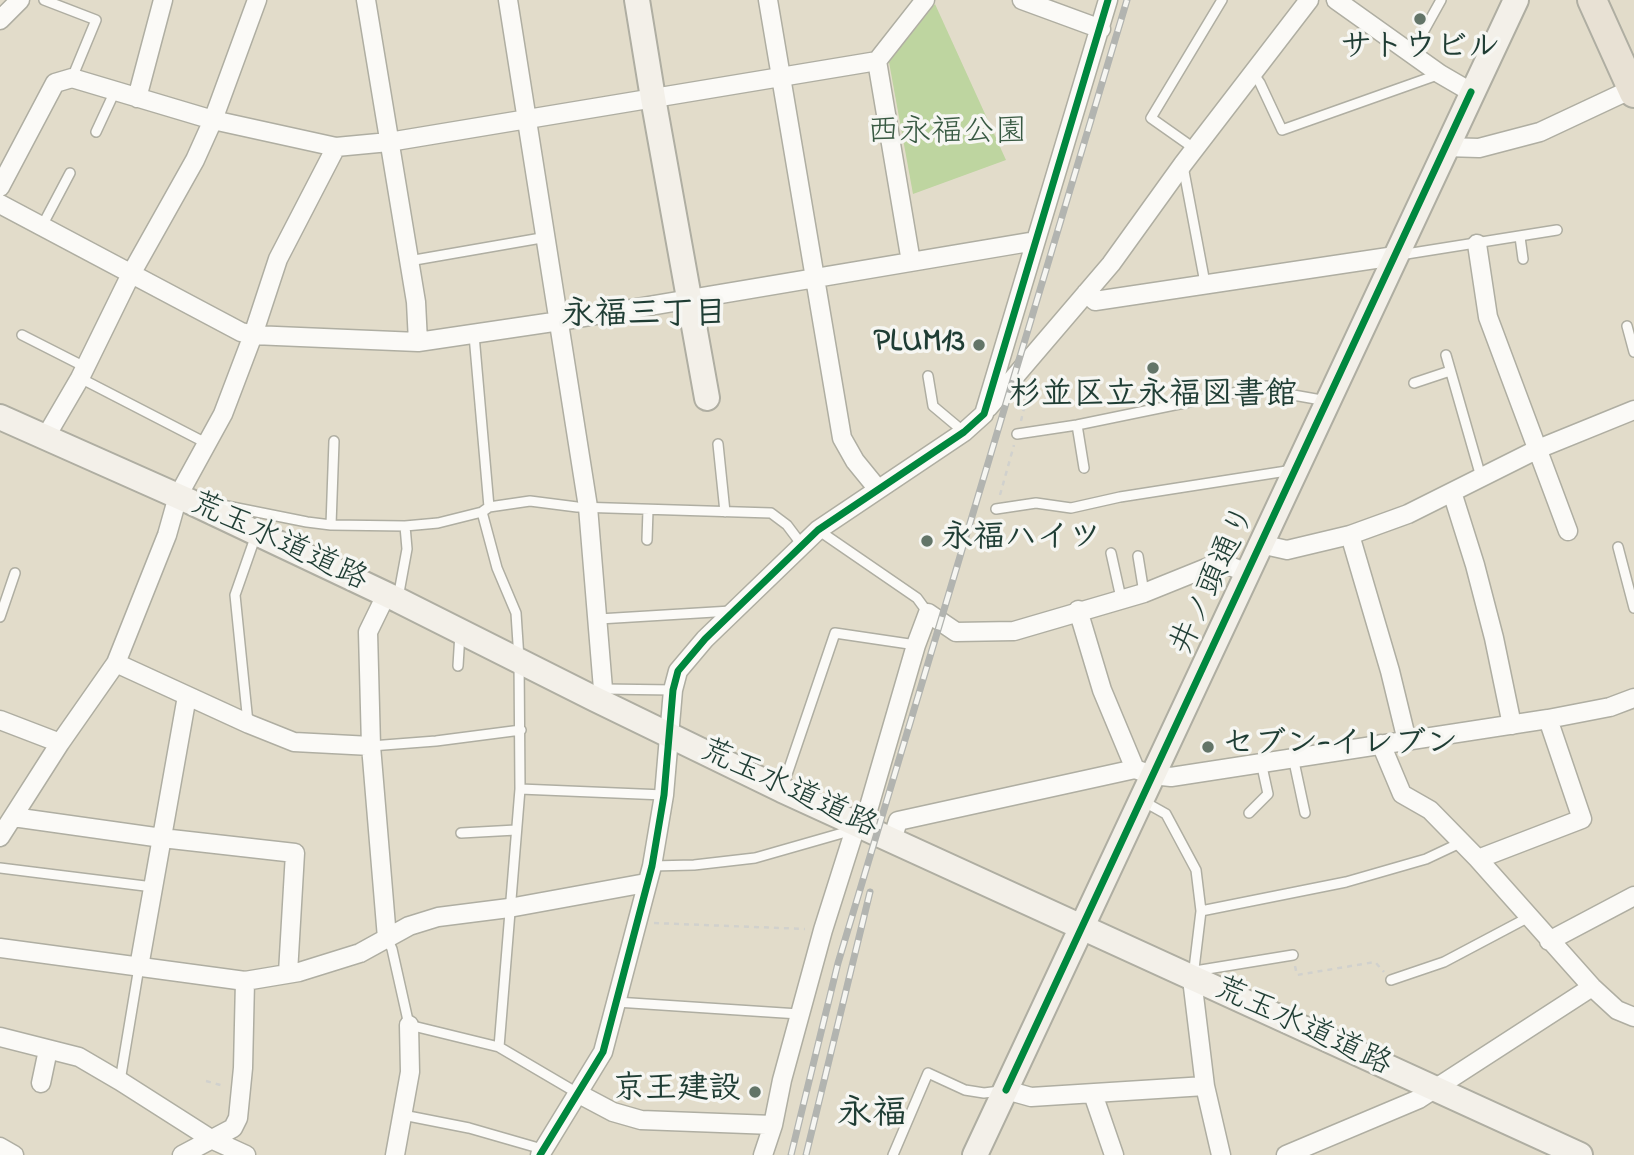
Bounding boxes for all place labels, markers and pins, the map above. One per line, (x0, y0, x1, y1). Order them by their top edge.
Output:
marker: サトウビル (1412, 11, 1428, 27)
place label: サトウビル (1340, 31, 1500, 69)
place label: PLUM13 (874, 326, 965, 364)
marker: PLUM13 (971, 337, 987, 353)
marker: 杉並区立永福図書館 (1145, 360, 1161, 376)
place label: 杉並区立永福図書館 (1009, 379, 1297, 417)
place label: 永福ハイツ (941, 522, 1101, 560)
marker: 永福ハイツ (919, 533, 935, 549)
place label: セブン-イレブン (1222, 728, 1458, 766)
marker: セブン-イレブン (1200, 739, 1216, 755)
place label: 京王建設 (613, 1073, 741, 1111)
marker: 京王建設 (747, 1084, 763, 1100)

